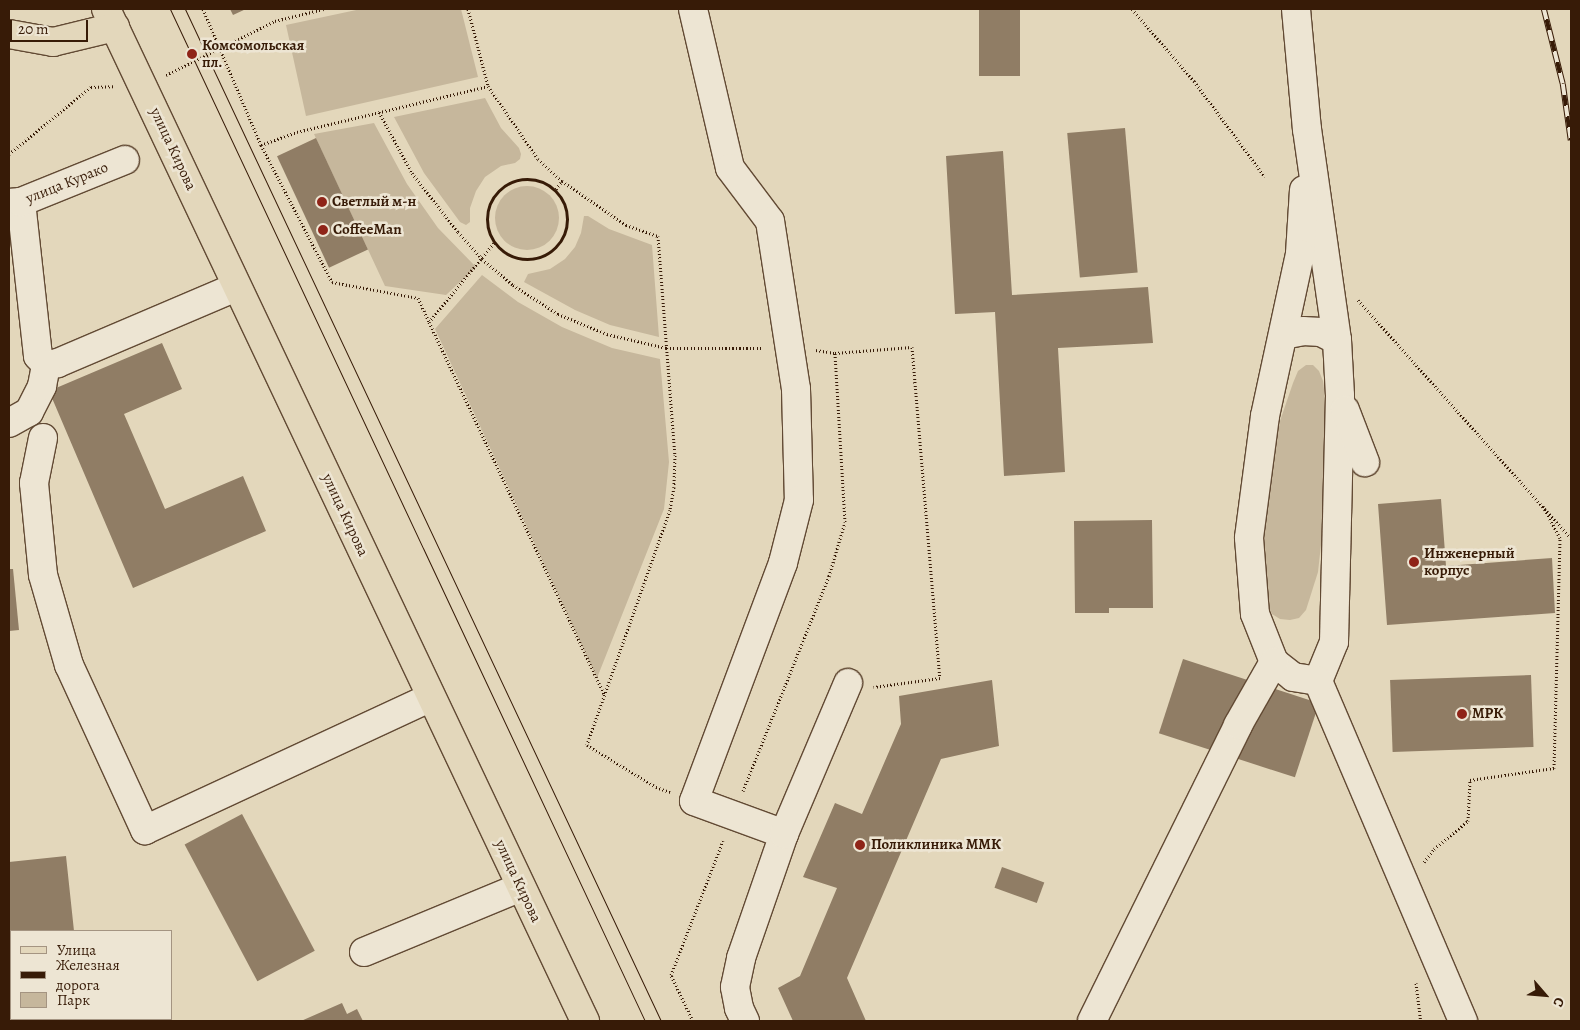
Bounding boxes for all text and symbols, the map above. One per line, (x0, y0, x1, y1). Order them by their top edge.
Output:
scale bar (12, 10, 90, 42)
text: 20 m (18, 19, 49, 39)
place label: Комсомольская пл. (202, 36, 304, 71)
marker: Комсомольская пл. (186, 48, 198, 60)
street label: улица Кирова (146, 105, 200, 193)
street label: улица Курако (23, 158, 111, 208)
place label: Светлый м-н (332, 193, 416, 211)
marker: Светлый м-н (316, 196, 328, 208)
place label: CoffeeMan (333, 221, 402, 239)
marker: CoffeeMan (317, 224, 329, 236)
street label: улица Кирова (318, 471, 372, 559)
place label: Инженерный корпус (1424, 544, 1515, 579)
marker: Инженерный корпус (1408, 556, 1420, 568)
place label: МРК (1472, 705, 1503, 723)
marker: МРК (1456, 708, 1468, 720)
place label: Поликлиника ММК (871, 836, 1001, 854)
street label: улица Кирова (491, 837, 545, 925)
marker: Поликлиника ММК (853, 838, 867, 852)
legend (10, 930, 172, 1020)
text: Улица (57, 940, 96, 960)
text: Железная дорога (56, 955, 120, 995)
north arrow (1520, 970, 1570, 1020)
text: Парк (57, 990, 90, 1010)
text: С (1548, 994, 1569, 1010)

